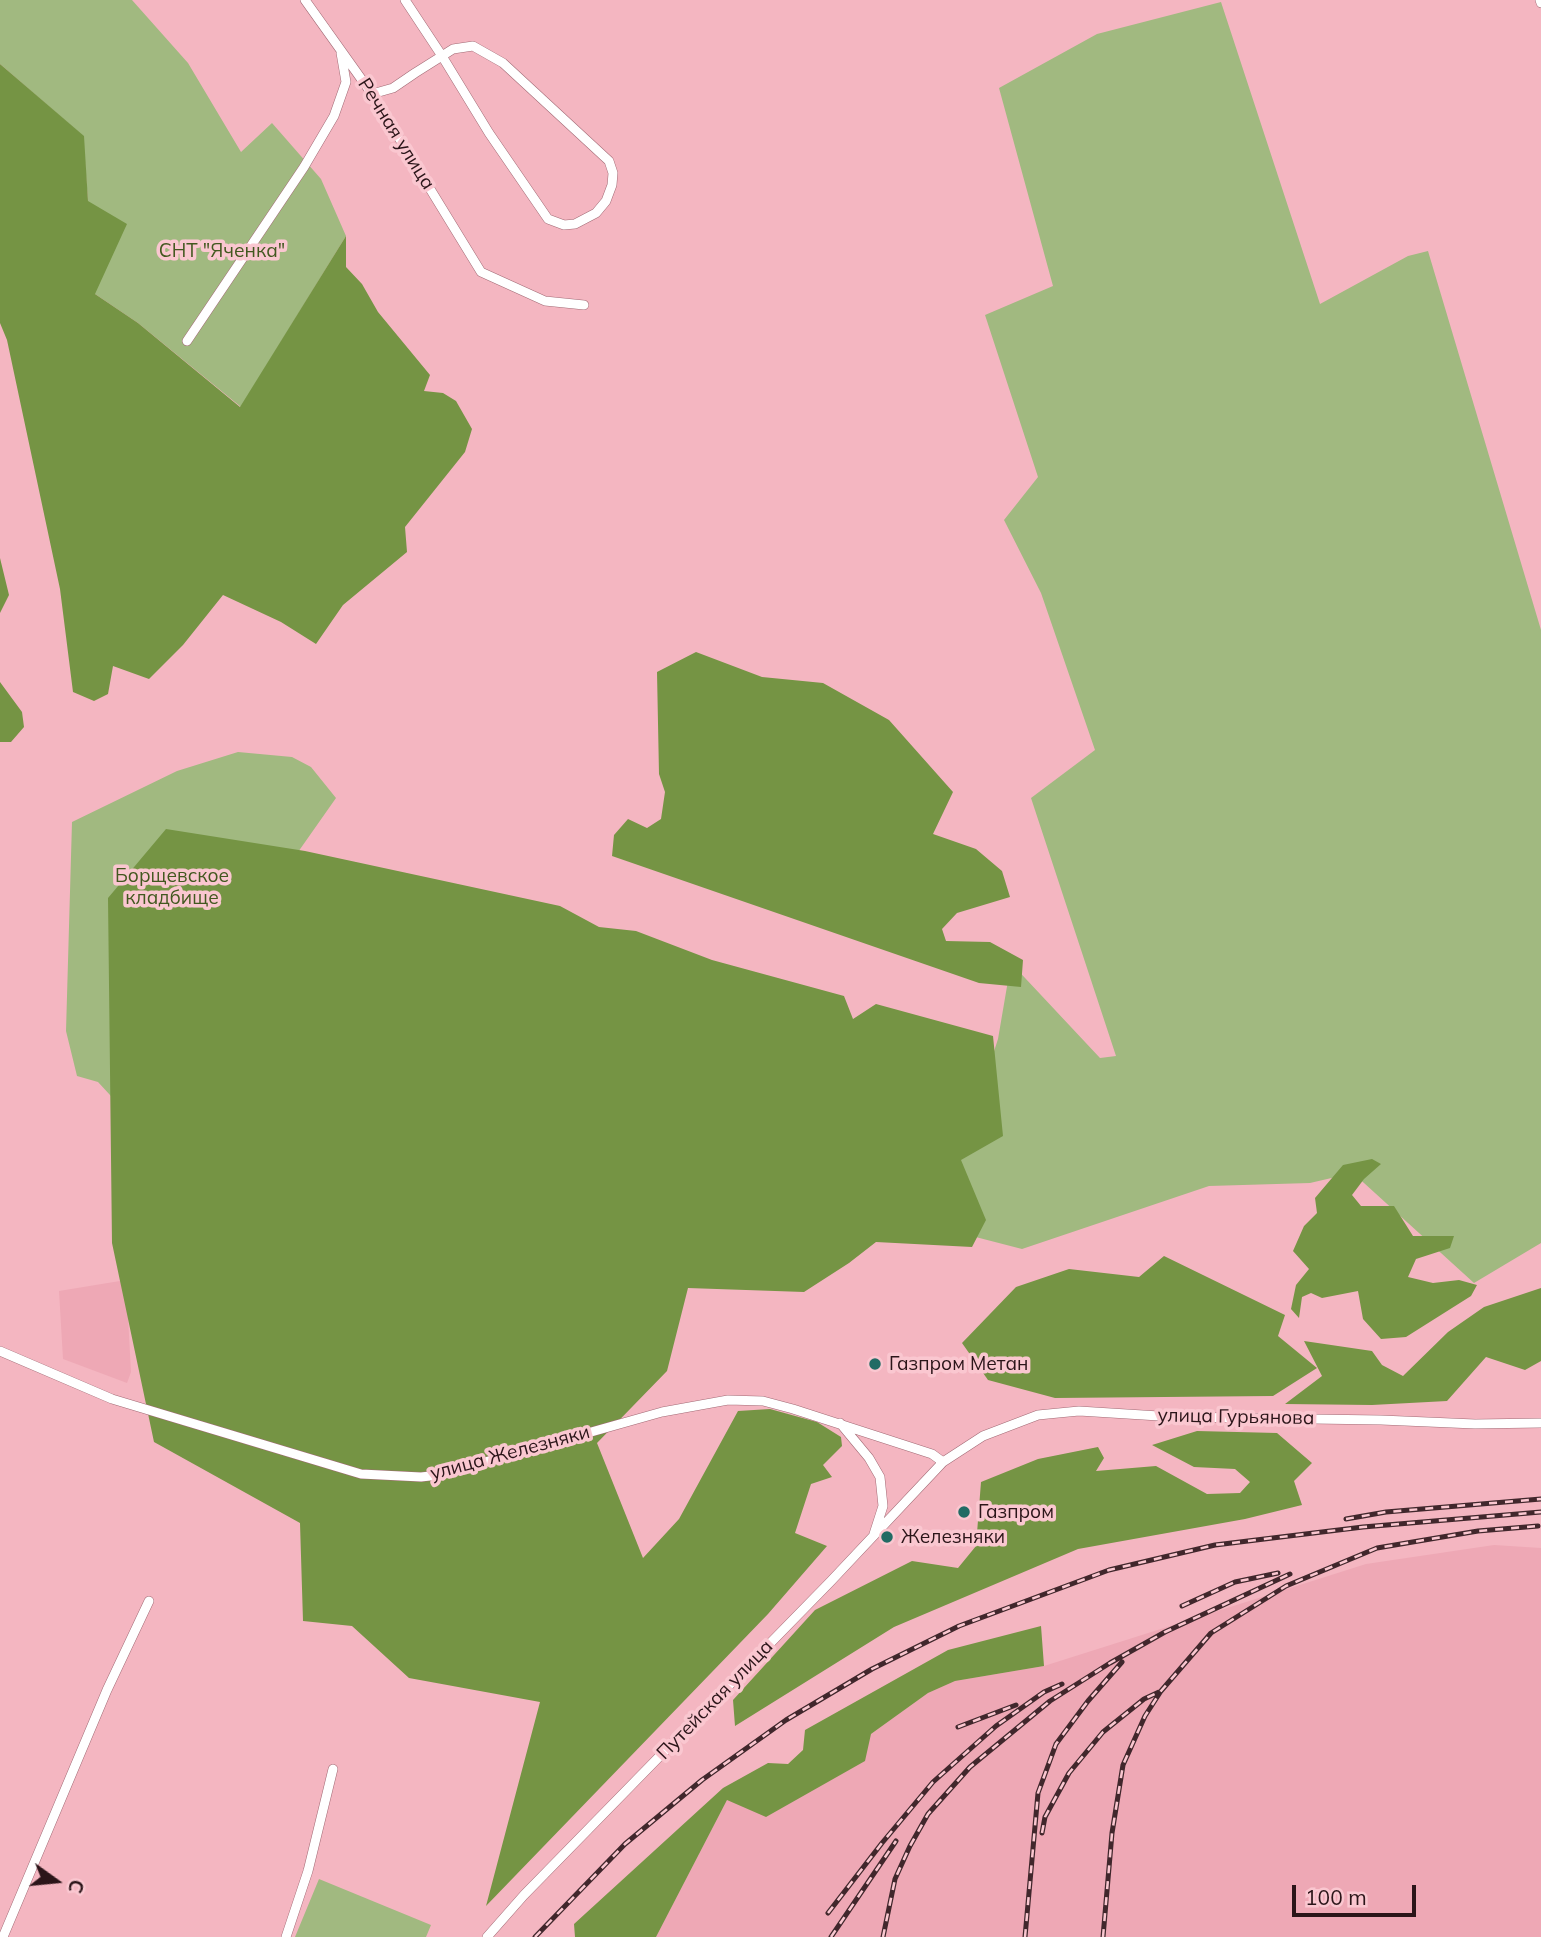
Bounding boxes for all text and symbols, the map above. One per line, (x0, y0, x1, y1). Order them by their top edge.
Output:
street label: Речная улица (353, 74, 439, 194)
park label: СНТ "Яченка" (159, 240, 285, 262)
park label: Борщевское кладбище (115, 865, 229, 909)
place label: Газпром Метан (889, 1353, 1028, 1375)
marker: Газпром Метан (867, 1356, 883, 1372)
street label: улица Гурьянова (1157, 1404, 1315, 1430)
street label: улица Железняки (428, 1421, 592, 1485)
place label: Газпром (978, 1501, 1054, 1523)
marker: Газпром (956, 1504, 972, 1520)
place label: Железняки (901, 1526, 1005, 1548)
marker: Железняки (879, 1529, 895, 1545)
street label: Путейская улица (652, 1635, 778, 1765)
north arrow (21, 1846, 91, 1916)
scale bar (1296, 1870, 1420, 1914)
text: С (63, 1877, 90, 1896)
text: 100 m (1305, 1884, 1367, 1910)

